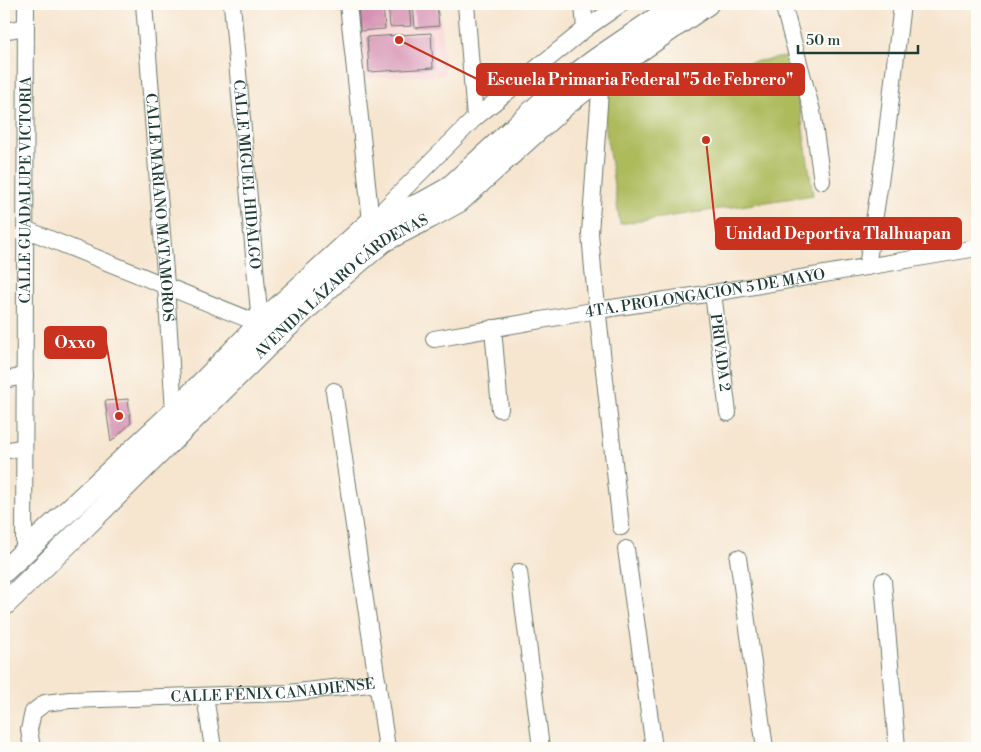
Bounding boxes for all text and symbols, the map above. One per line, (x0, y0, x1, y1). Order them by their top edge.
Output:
scale bar (798, 22, 918, 54)
text: 50 m (806, 31, 840, 50)
callout: Escuela Primaria Federal "5 de Febrero" (477, 64, 804, 95)
text: Escuela Primaria Federal "5 de Febrero" (487, 70, 793, 90)
street label: CALLE GUADALUPE VICTORIA (16, 76, 36, 304)
street label: CALLE MIGUEL HIDALGO (229, 79, 264, 270)
street label: CALLE MARIANO MATAMOROS (141, 92, 177, 322)
street label: AVENIDA LÁZARO CÁRDENAS (250, 210, 432, 364)
callout: Unidad Deportiva Tlalhuapan (716, 218, 961, 249)
text: Unidad Deportiva Tlalhuapan (725, 224, 951, 244)
street label: 4TA. PROLONGACIÓN 5 DE MAYO (584, 265, 827, 322)
street label: PRIVADA 2 (706, 312, 734, 393)
callout: Oxxo (45, 327, 106, 358)
text: Oxxo (55, 333, 95, 353)
street label: CALLE FÉNIX CANADIENSE (170, 674, 376, 707)

